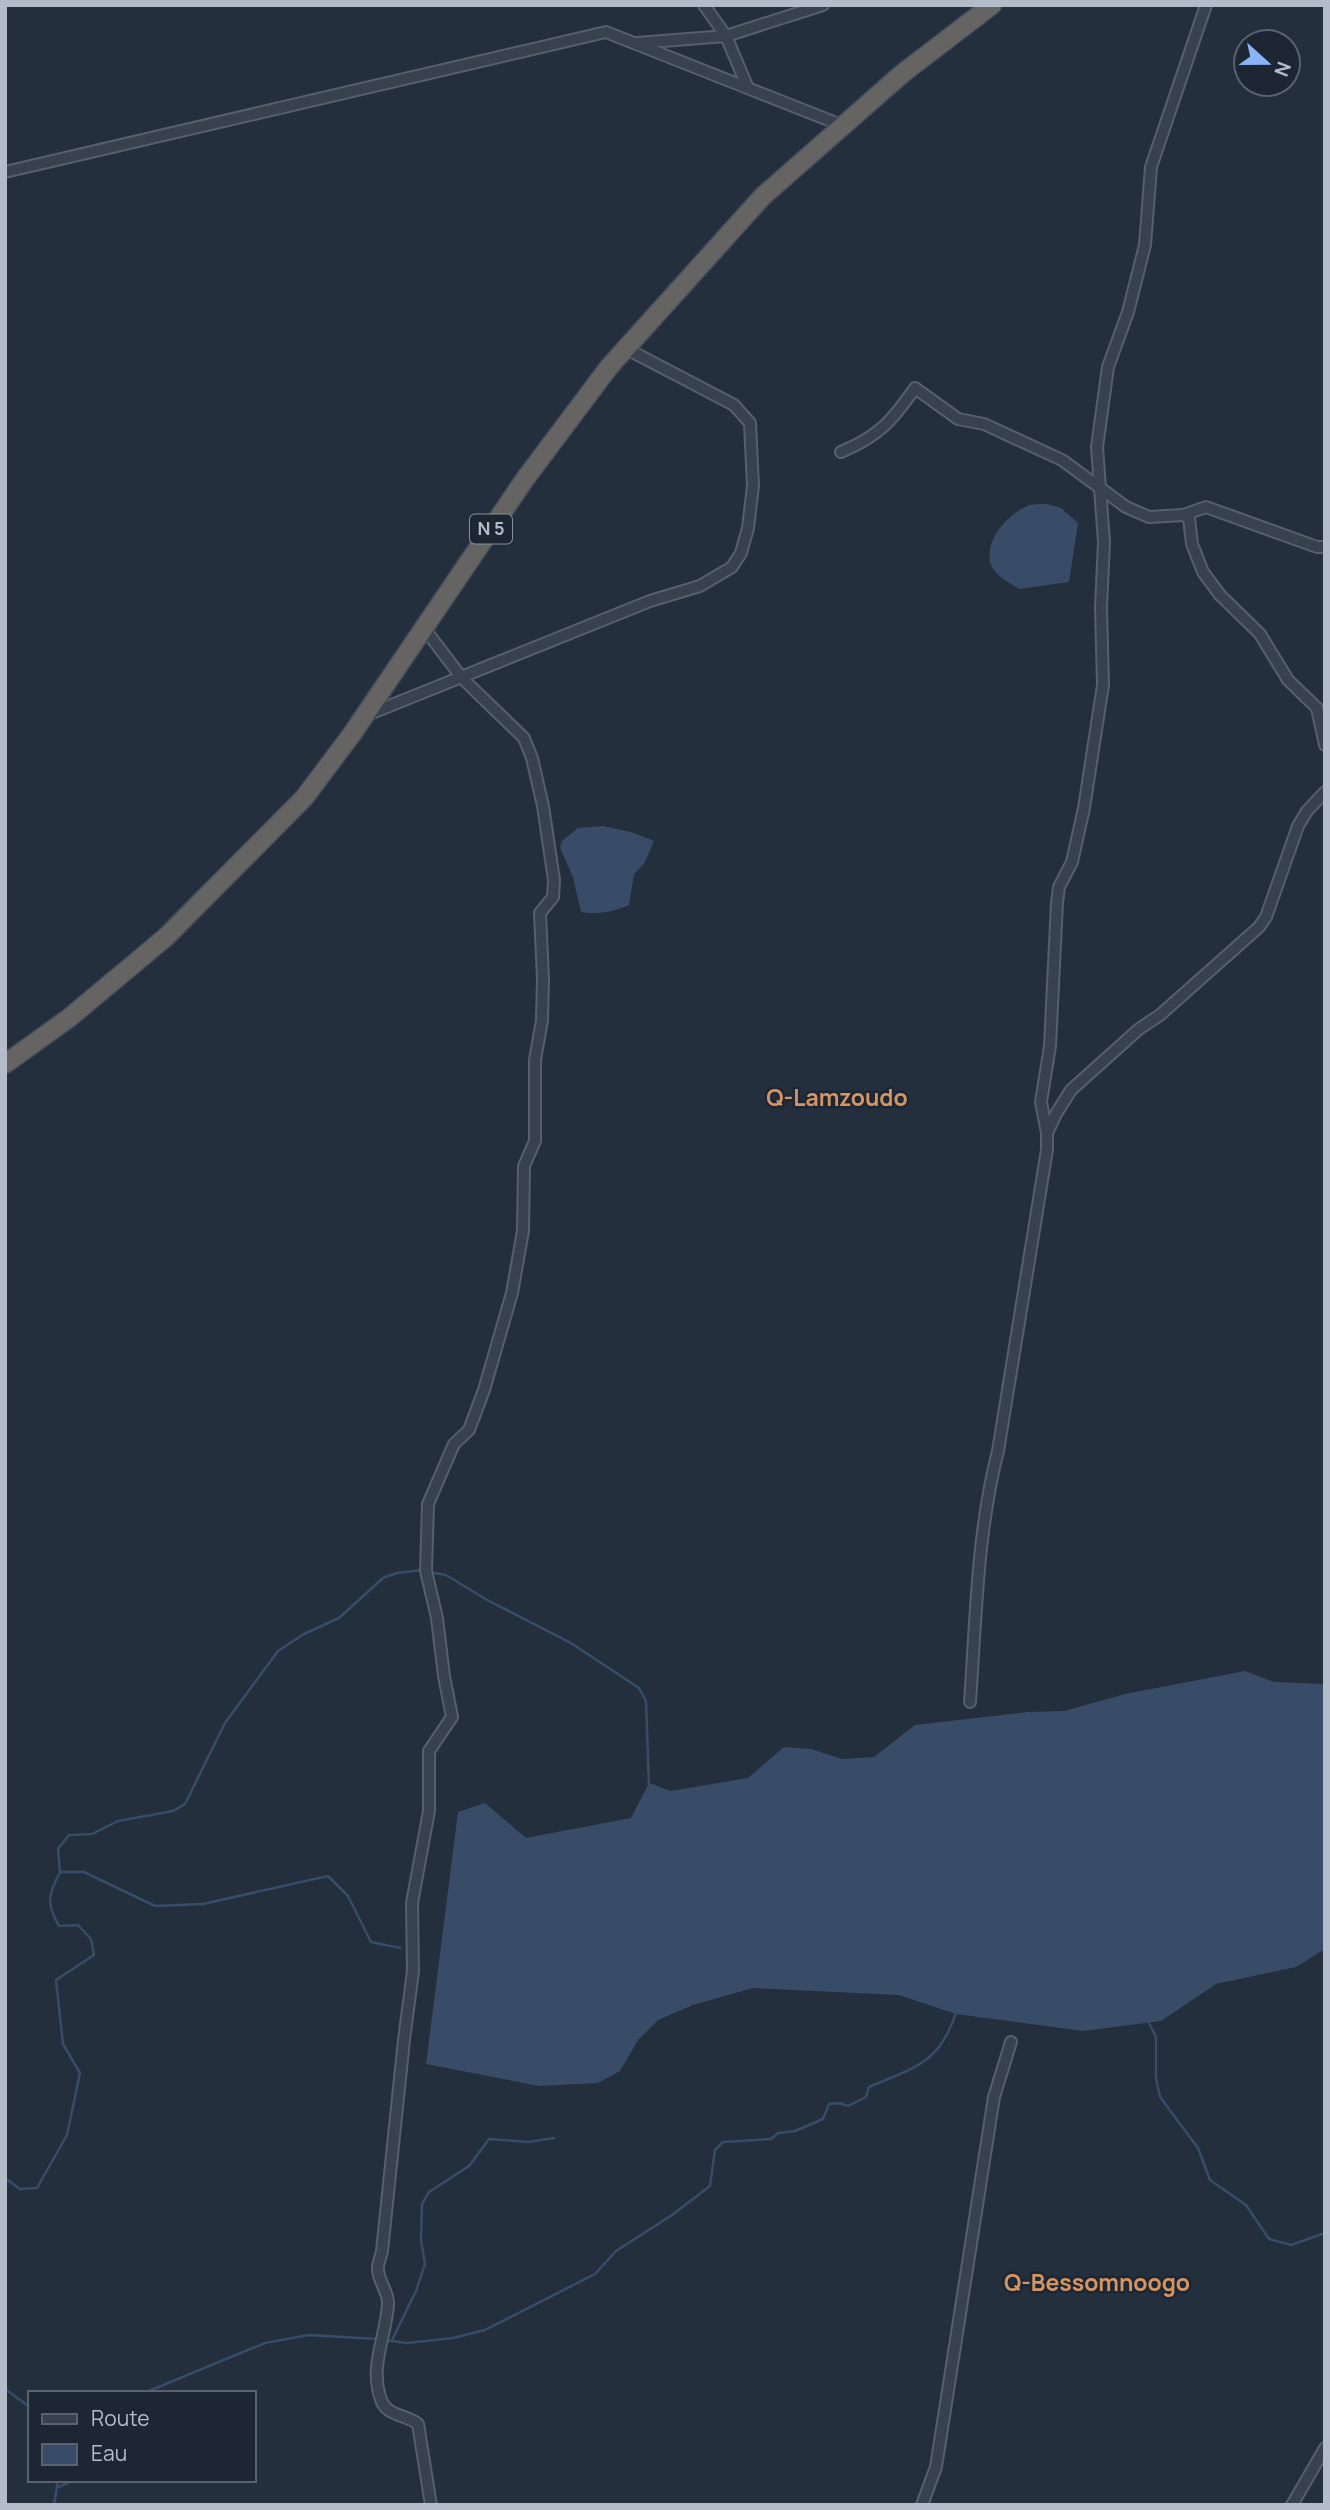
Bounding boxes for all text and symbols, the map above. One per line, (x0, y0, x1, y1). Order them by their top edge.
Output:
north arrow (1232, 28, 1302, 98)
text: N (1268, 58, 1297, 80)
road number: N 5 (470, 514, 512, 544)
district label: Q-Lamzoudo (766, 1081, 908, 1113)
district label: Q-Bessomnoogo (1004, 2266, 1190, 2298)
legend (28, 2391, 256, 2482)
text: Route (91, 2404, 149, 2432)
text: Eau (91, 2439, 127, 2467)

